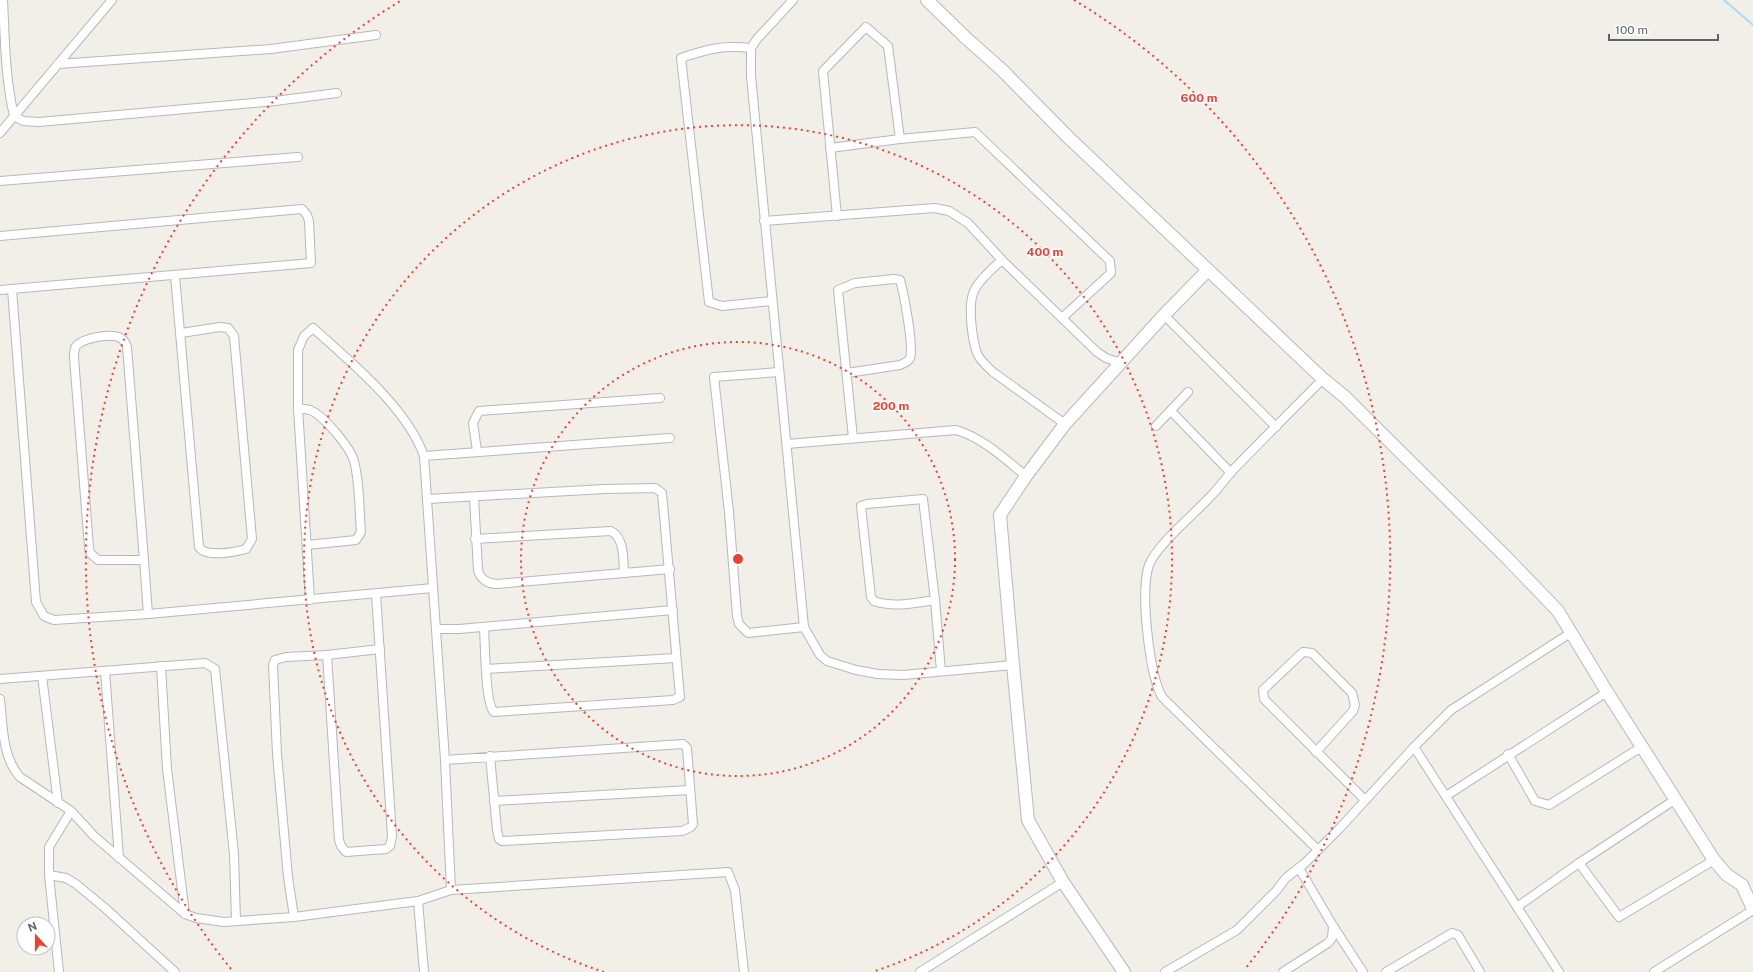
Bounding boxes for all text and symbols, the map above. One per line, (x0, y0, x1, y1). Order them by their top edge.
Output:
scale bar (1609, 16, 1718, 42)
text: 100 m (1615, 23, 1648, 37)
text: 600 m (1181, 91, 1218, 105)
text: 400 m (1027, 245, 1064, 259)
text: 200 m (873, 399, 909, 413)
centre of rings (731, 552, 745, 566)
north arrow (16, 916, 56, 956)
text: N (26, 920, 39, 934)

